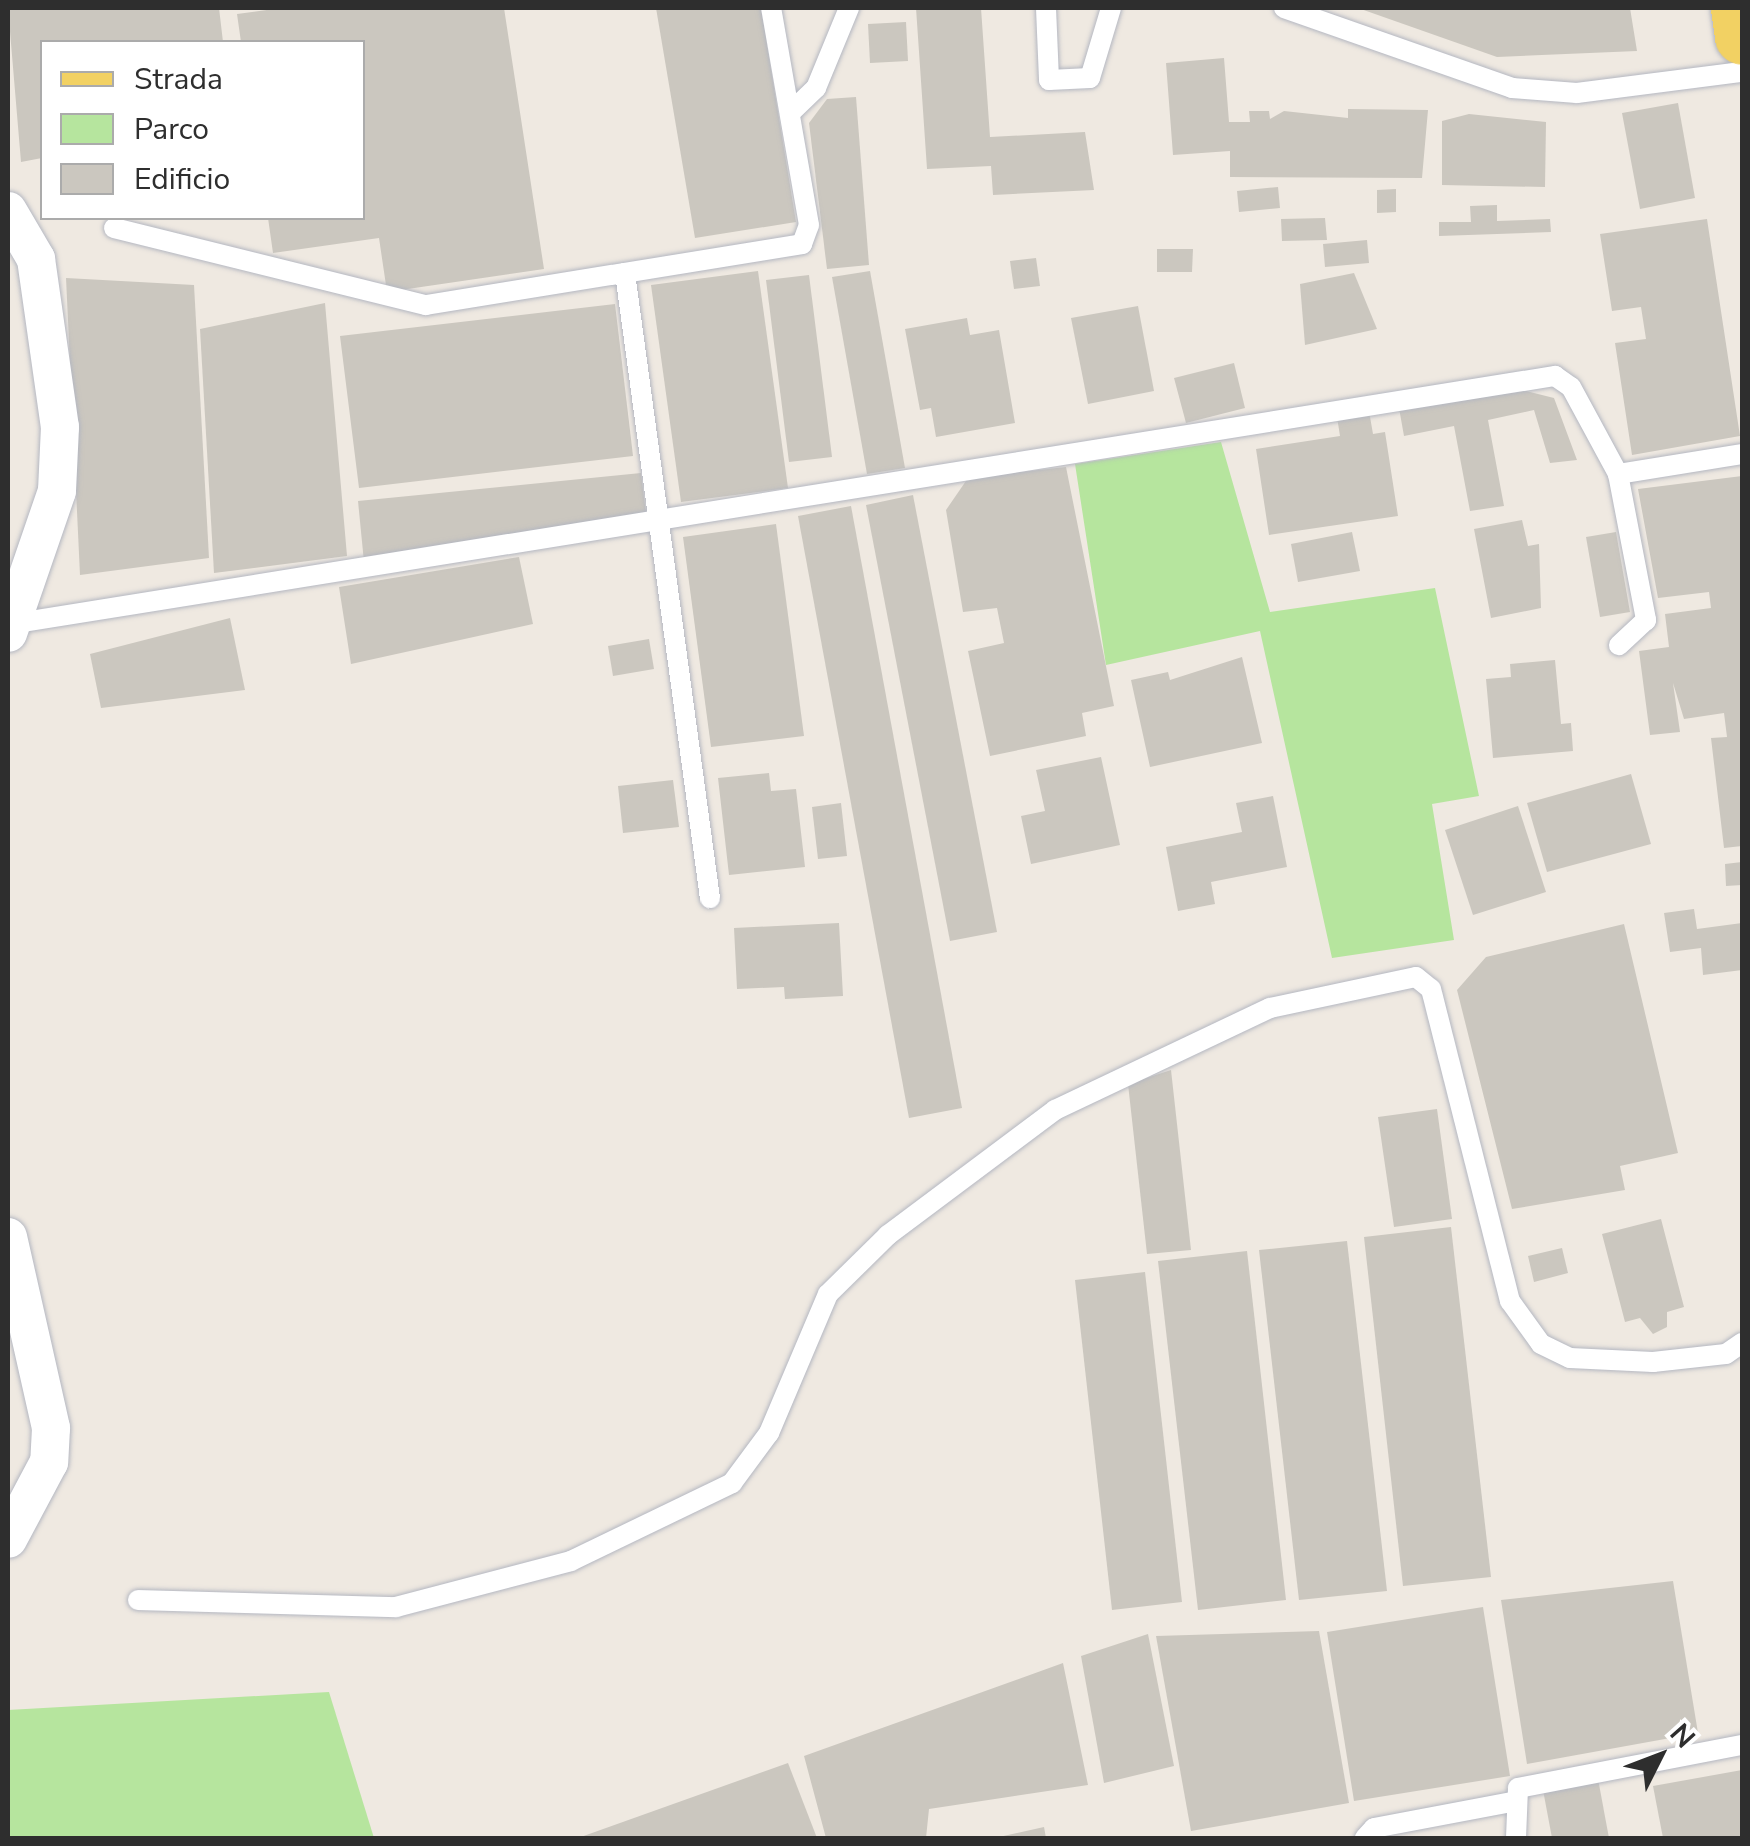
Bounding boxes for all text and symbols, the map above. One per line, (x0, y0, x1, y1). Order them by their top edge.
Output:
legend (40, 40, 365, 220)
text: Strada (134, 59, 223, 100)
text: Parco (134, 109, 209, 150)
text: Edificio (134, 159, 230, 200)
north arrow (1610, 1706, 1710, 1806)
text: N (1661, 1715, 1703, 1756)

